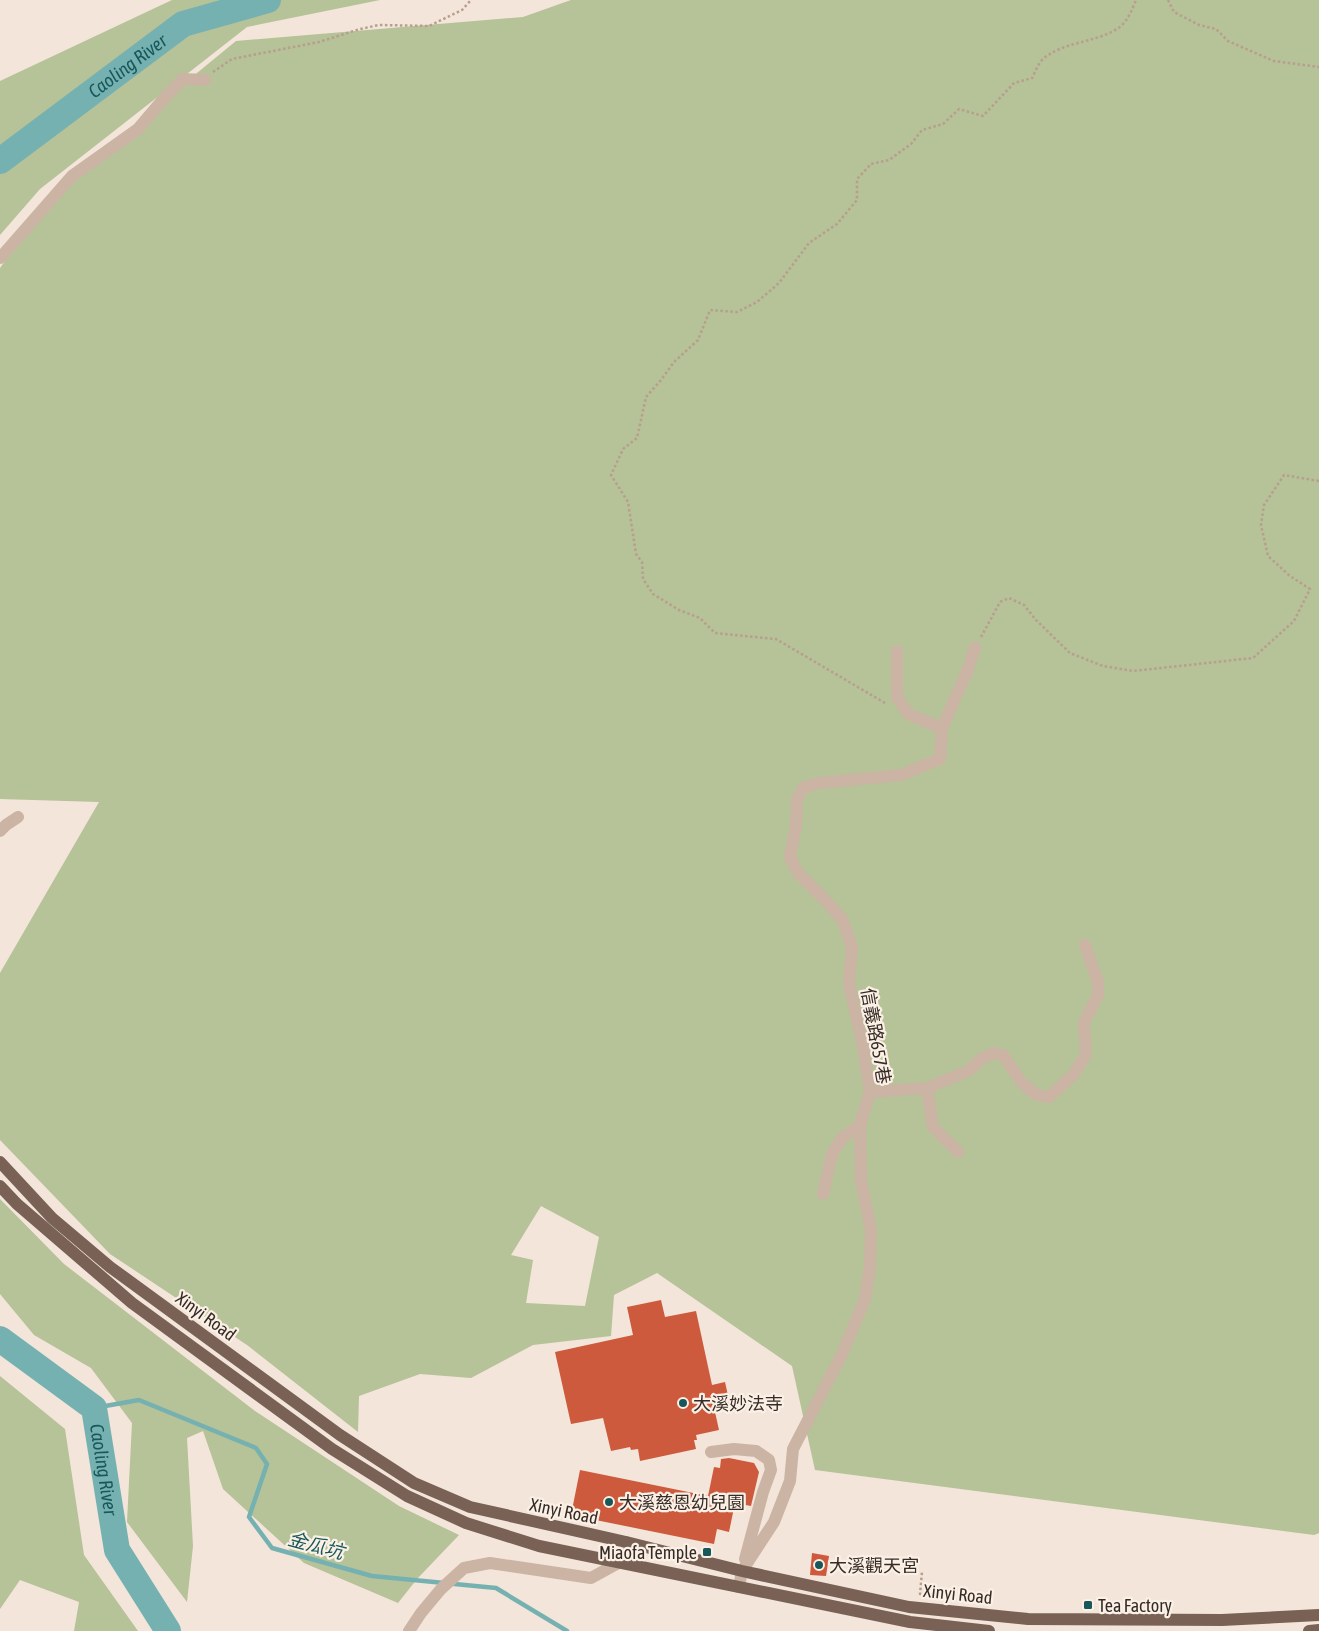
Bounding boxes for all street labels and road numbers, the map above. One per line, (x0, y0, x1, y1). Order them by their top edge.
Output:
street label: 信義路657巷 (857, 986, 895, 1086)
street label: Xinyi Road (172, 1287, 240, 1345)
street label: Xinyi Road (528, 1494, 600, 1528)
street label: Xinyi Road (922, 1580, 994, 1608)

